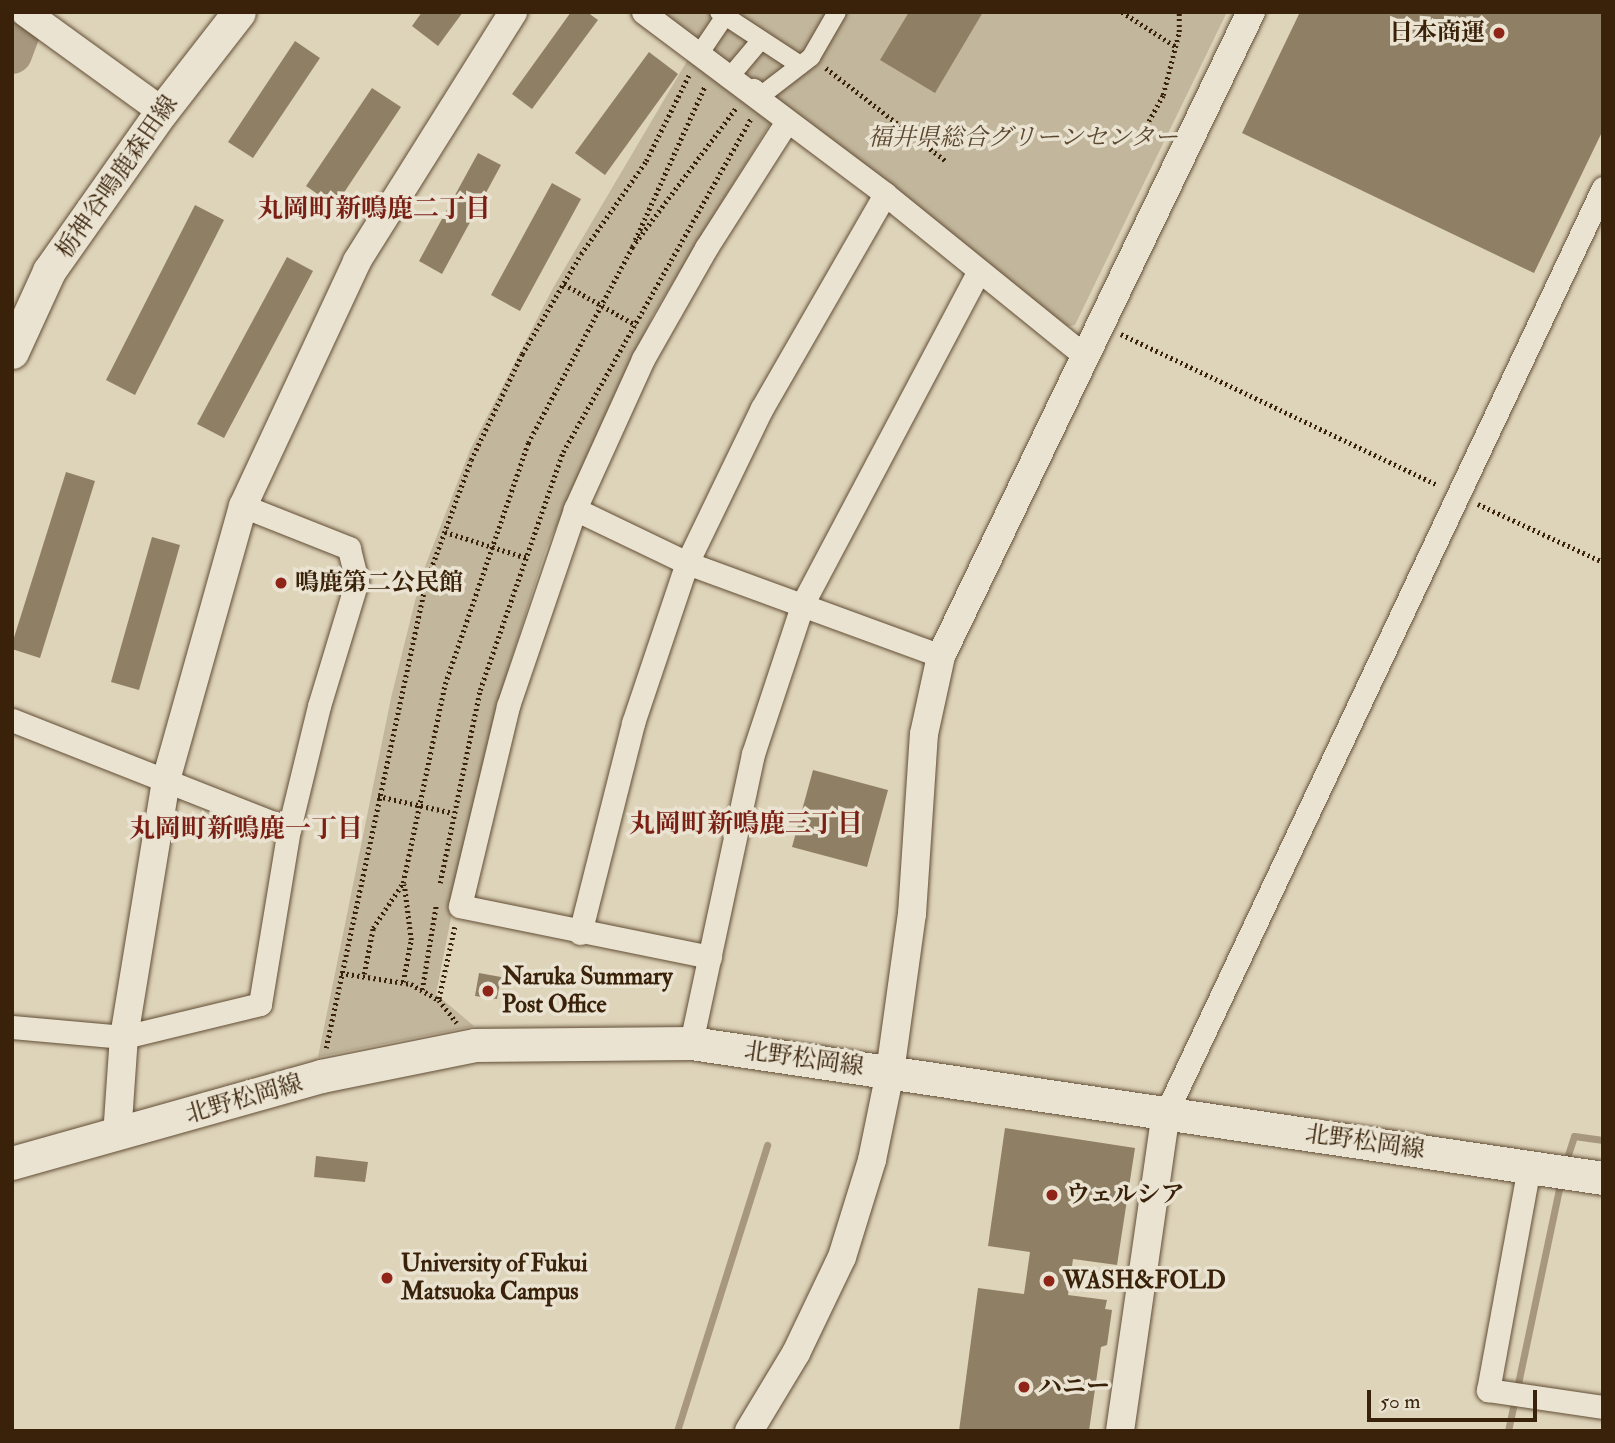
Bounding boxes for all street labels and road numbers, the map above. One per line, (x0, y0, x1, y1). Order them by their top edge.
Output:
street label: 栃神谷鳴鹿森田線 (50, 90, 184, 264)
street label: 北野松岡線 (743, 1036, 865, 1082)
street label: 北野松岡線 (182, 1069, 306, 1129)
street label: 北野松岡線 (1304, 1119, 1426, 1165)

